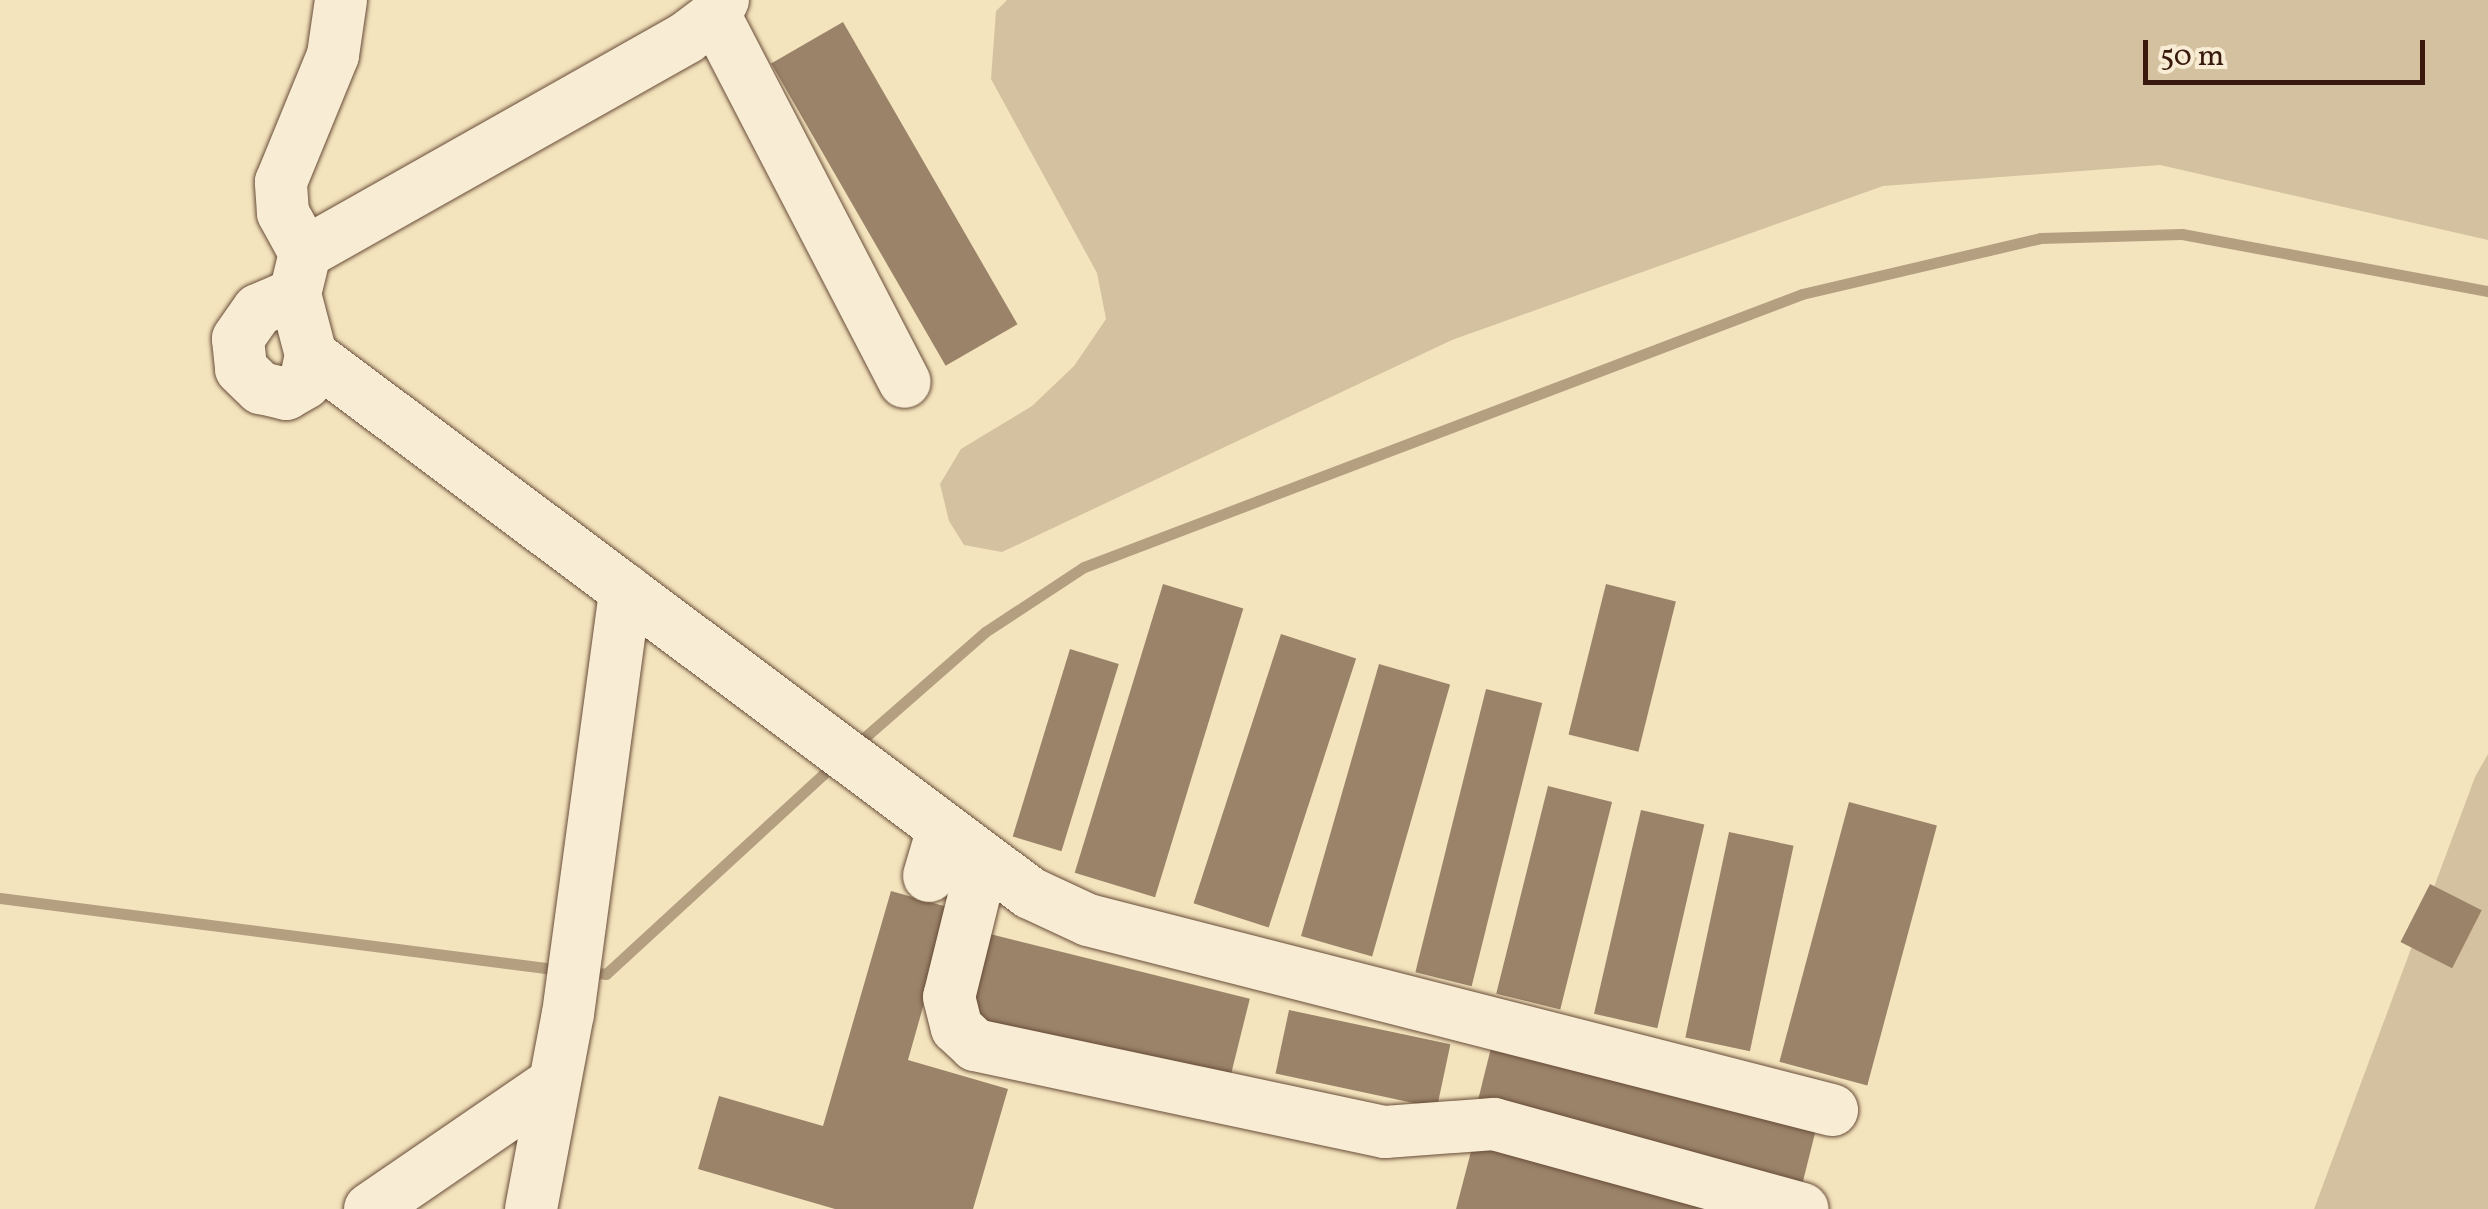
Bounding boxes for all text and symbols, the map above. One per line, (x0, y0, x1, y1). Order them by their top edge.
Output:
scale bar (2148, 20, 2430, 82)
text: 50 m (2160, 36, 2224, 78)

